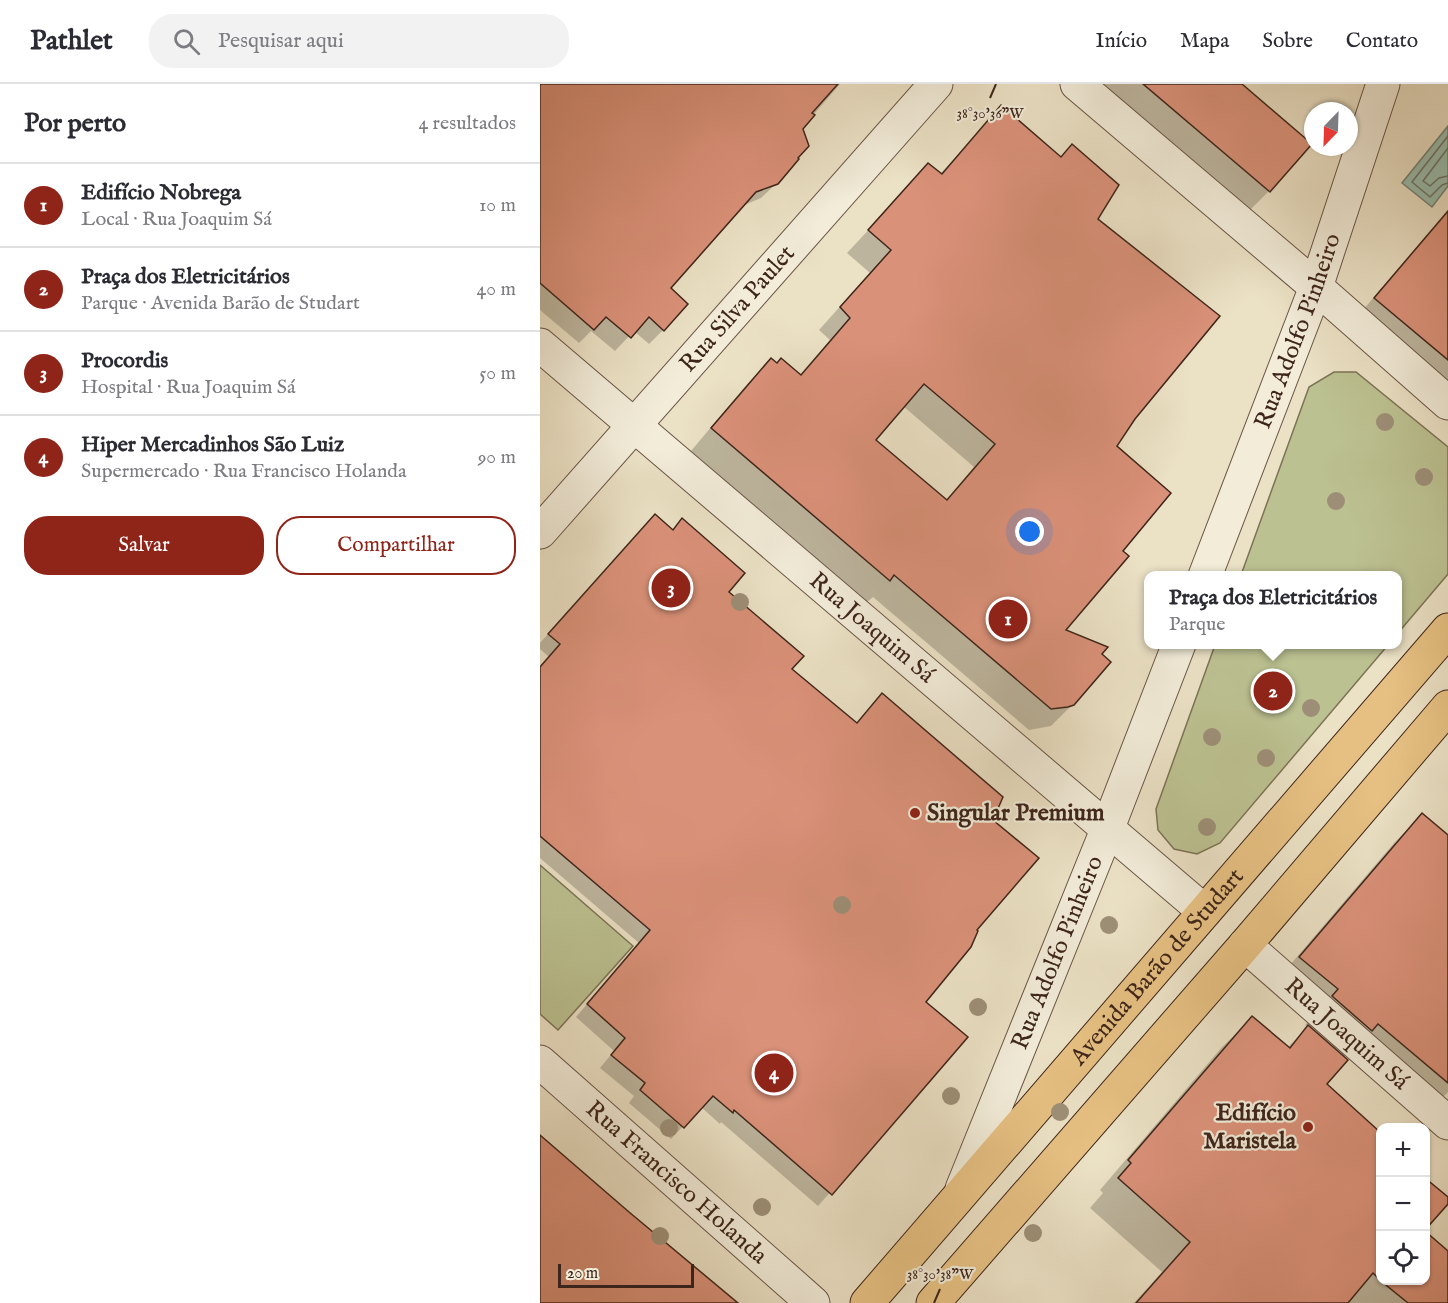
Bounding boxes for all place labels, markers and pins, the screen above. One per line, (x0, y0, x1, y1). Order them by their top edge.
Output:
pin: 3 (652, 566, 690, 610)
pin: 1 (988, 596, 1028, 642)
pin: 2 (1254, 668, 1292, 714)
place label: Singular Premium (927, 798, 1105, 829)
marker: Singular Premium (908, 806, 922, 820)
pin: 4 (754, 1050, 794, 1096)
place label: Edifício Maristela (1203, 1098, 1297, 1157)
marker: Edifício Maristela (1301, 1120, 1315, 1134)

